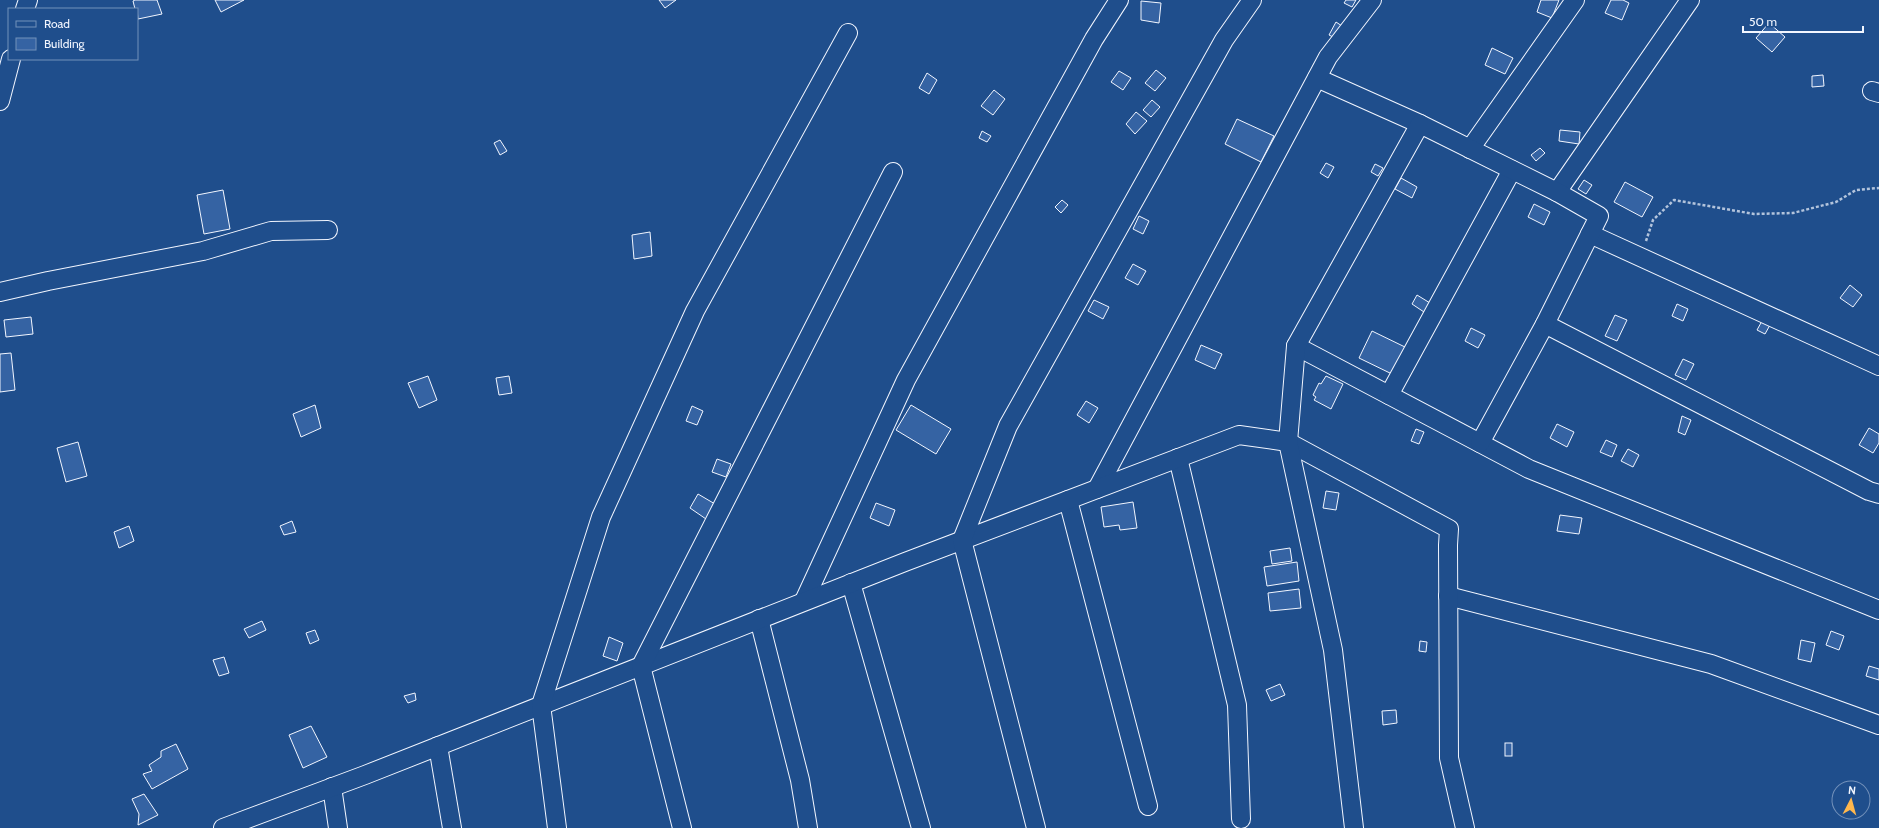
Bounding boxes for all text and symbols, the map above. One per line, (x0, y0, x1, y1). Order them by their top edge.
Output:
legend (8, 8, 138, 60)
scale bar (1743, 8, 1863, 34)
text: 50 m (1749, 14, 1777, 29)
text: Road (44, 16, 70, 31)
text: Building (44, 36, 86, 51)
north arrow (1831, 780, 1871, 820)
text: N (1847, 783, 1857, 797)

